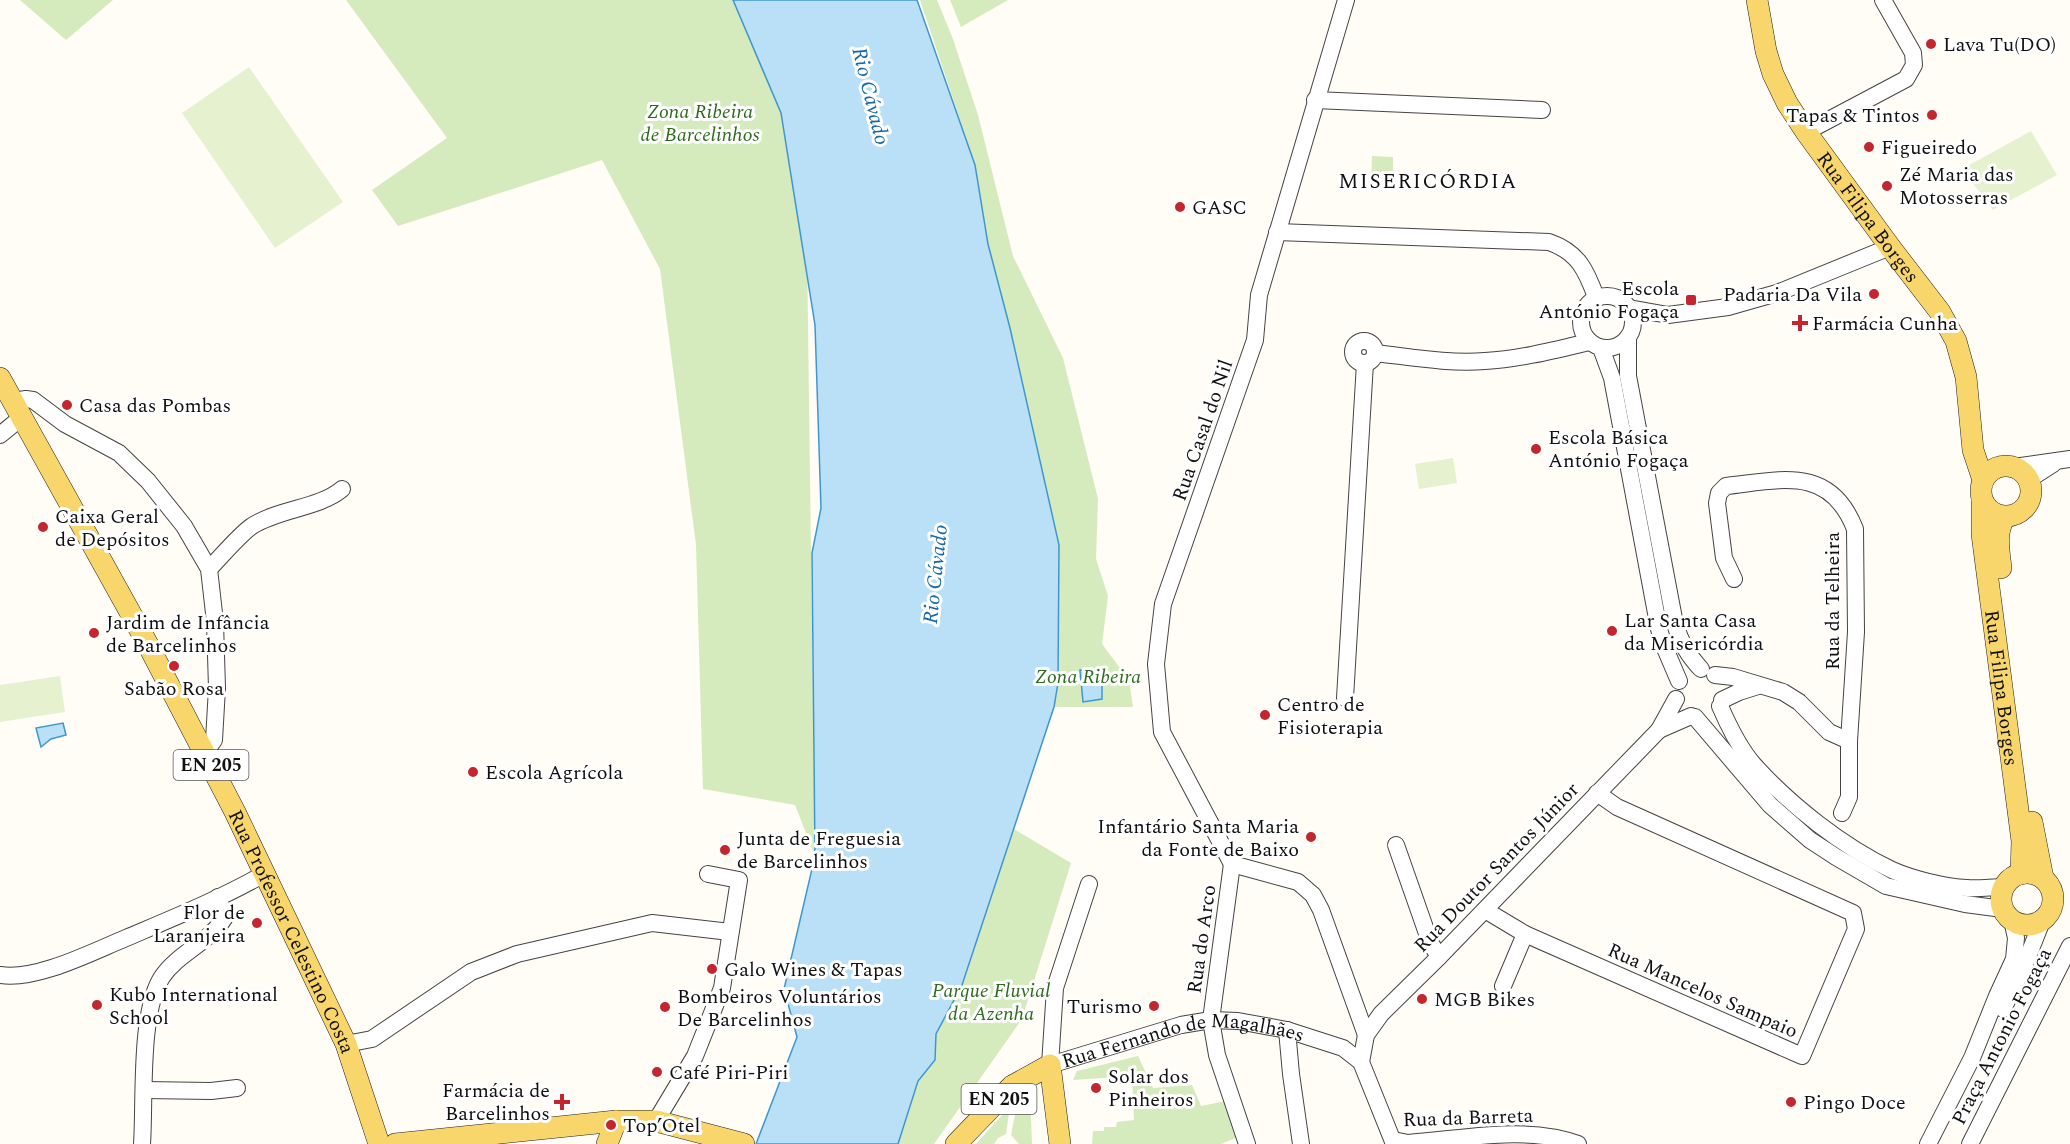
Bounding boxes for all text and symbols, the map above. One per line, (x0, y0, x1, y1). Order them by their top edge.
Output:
place label: Lava Tu(DO) (1943, 30, 2056, 60)
marker: Lava Tu(DO) (1924, 37, 1938, 51)
water label: Rio Cávado (842, 44, 898, 149)
park label: Zona Ribeira de Barcelinhos (640, 97, 760, 150)
place label: Tapas & Tintos (1786, 101, 1920, 131)
marker: Tapas & Tintos (1925, 108, 1939, 122)
place label: Figueiredo (1881, 133, 1977, 163)
marker: Figueiredo (1862, 140, 1876, 154)
street label: Rua Filipa Borges (1809, 145, 1926, 290)
place label: Zé Maria das Motosserras (1899, 160, 2014, 213)
district label: MISERICÓRDIA (1338, 166, 1518, 198)
marker: Zé Maria das Motosserras (1880, 179, 1894, 193)
place label: GASC (1192, 193, 1247, 223)
marker: GASC (1173, 200, 1187, 214)
place label: Escola António Fogaça (1539, 274, 1679, 327)
place label: Padaria Da Vila (1723, 280, 1862, 310)
marker: Padaria Da Vila (1867, 287, 1881, 301)
marker: Escola António Fogaça (1684, 293, 1698, 307)
place label: Farmácia Cunha (1812, 309, 1958, 339)
marker: Farmácia Cunha (1793, 316, 1807, 330)
street label: Rua Casal do Nil (1165, 356, 1241, 505)
place label: Casa das Pombas (79, 391, 231, 421)
marker: Casa das Pombas (60, 398, 74, 412)
place label: Escola Básica António Fogaça (1548, 423, 1689, 476)
marker: Escola Básica António Fogaça (1529, 442, 1543, 456)
place label: Caixa Geral de Depósitos (55, 502, 170, 555)
marker: Caixa Geral de Depósitos (36, 520, 50, 534)
water label: Rio Cávado (915, 523, 957, 625)
street label: Rua da Telheira (1818, 531, 1848, 670)
place label: Lar Santa Casa da Misericórdia (1624, 606, 1764, 659)
place label: Jardim de Infância de Barcelinhos (106, 608, 270, 661)
street label: Rua Filipa Borges (1976, 608, 2026, 768)
marker: Lar Santa Casa da Misericórdia (1605, 624, 1619, 638)
marker: Jardim de Infância de Barcelinhos (87, 626, 101, 640)
marker: Sabão Rosa (167, 659, 181, 673)
park label: Zona Ribeira (1035, 662, 1141, 692)
place label: Sabão Rosa (124, 674, 224, 704)
place label: Centro de Fisioterapia (1277, 690, 1383, 743)
marker: Centro de Fisioterapia (1258, 708, 1272, 722)
road number: EN 205 (174, 750, 248, 780)
place label: Escola Agrícola (485, 758, 623, 788)
marker: Escola Agrícola (466, 765, 480, 779)
street label: Rua Doutor Santos Júnior (1407, 776, 1586, 960)
street label: Rua Professor Celestino Costa (220, 805, 362, 1058)
place label: Infantário Santa Maria da Fonte de Baixo (1097, 812, 1299, 865)
place label: Junta de Freguesia de Barcelinhos (737, 824, 901, 877)
marker: Infantário Santa Maria da Fonte de Baixo (1304, 830, 1318, 844)
marker: Junta de Freguesia de Barcelinhos (718, 843, 732, 857)
street label: Rua do Arco (1180, 883, 1224, 995)
place label: Flor de Laranjeira (153, 898, 245, 951)
marker: Flor de Laranjeira (250, 916, 264, 930)
street label: Rua Mancelos Sampaio (1603, 935, 1803, 1046)
street label: Praça Antonio Fogaça (1944, 942, 2060, 1130)
place label: Galo Wines & Tapas (724, 955, 903, 985)
marker: Galo Wines & Tapas (705, 962, 719, 976)
park label: Parque Fluvial da Azenha (932, 976, 1050, 1029)
place label: Kubo International School (109, 980, 278, 1033)
place label: Bombeiros Voluntários De Barcelinhos (677, 982, 882, 1035)
place label: MGB Bikes (1434, 985, 1535, 1015)
place label: Turismo (1067, 992, 1142, 1022)
marker: MGB Bikes (1415, 992, 1429, 1006)
marker: Kubo International School (90, 998, 104, 1012)
marker: Turismo (1147, 999, 1161, 1013)
marker: Bombeiros Voluntários De Barcelinhos (658, 1000, 672, 1014)
street label: Rua Fernando de Magalhães (1058, 1006, 1308, 1077)
place label: Café Piri-Piri (669, 1058, 789, 1088)
place label: Solar dos Pinheiros (1108, 1062, 1194, 1115)
marker: Café Piri-Piri (650, 1065, 664, 1079)
place label: Farmácia de Barcelinhos (442, 1076, 550, 1129)
marker: Solar dos Pinheiros (1089, 1081, 1103, 1095)
road number: EN 205 (962, 1084, 1036, 1114)
place label: Pingo Doce (1803, 1088, 1906, 1118)
marker: Farmácia de Barcelinhos (555, 1095, 569, 1109)
marker: Pingo Doce (1784, 1095, 1798, 1109)
street label: Rua da Barreta (1402, 1101, 1534, 1135)
place label: Top’Otel (623, 1111, 700, 1141)
marker: Top’Otel (604, 1118, 618, 1132)

